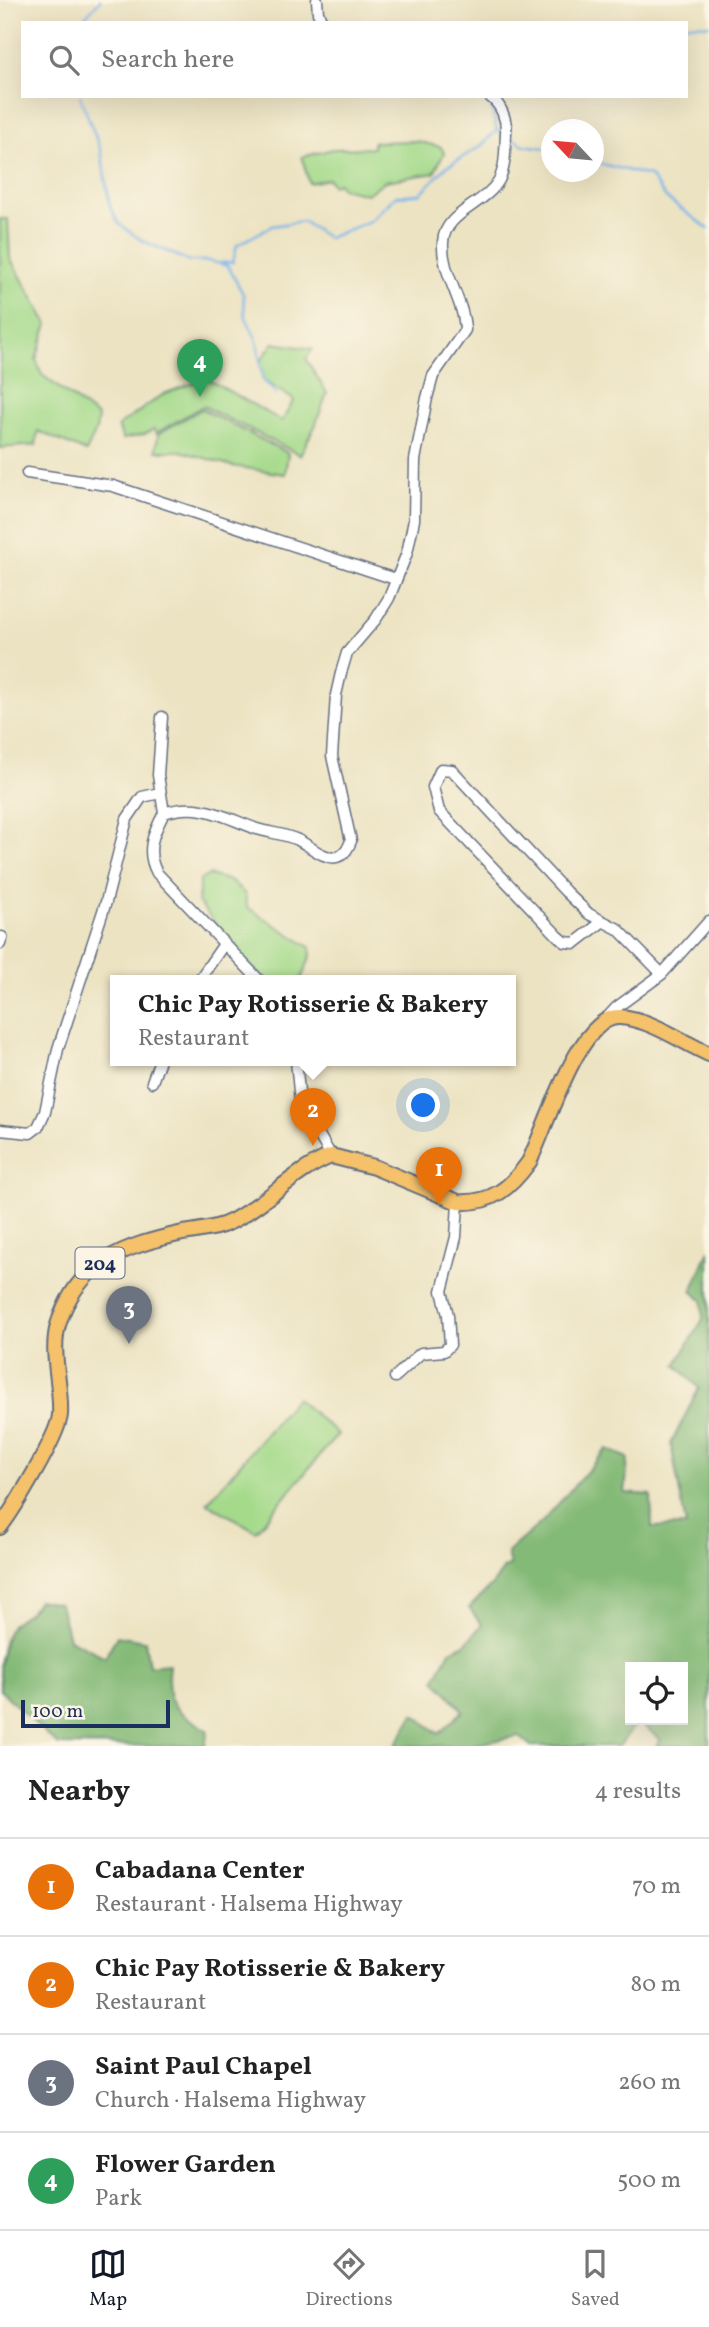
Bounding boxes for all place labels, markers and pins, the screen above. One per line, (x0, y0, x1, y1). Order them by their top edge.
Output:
pin: 4 (177, 339, 223, 397)
pin: 2 (290, 1088, 336, 1146)
pin: 1 (416, 1147, 462, 1205)
pin: 3 (106, 1286, 152, 1344)

